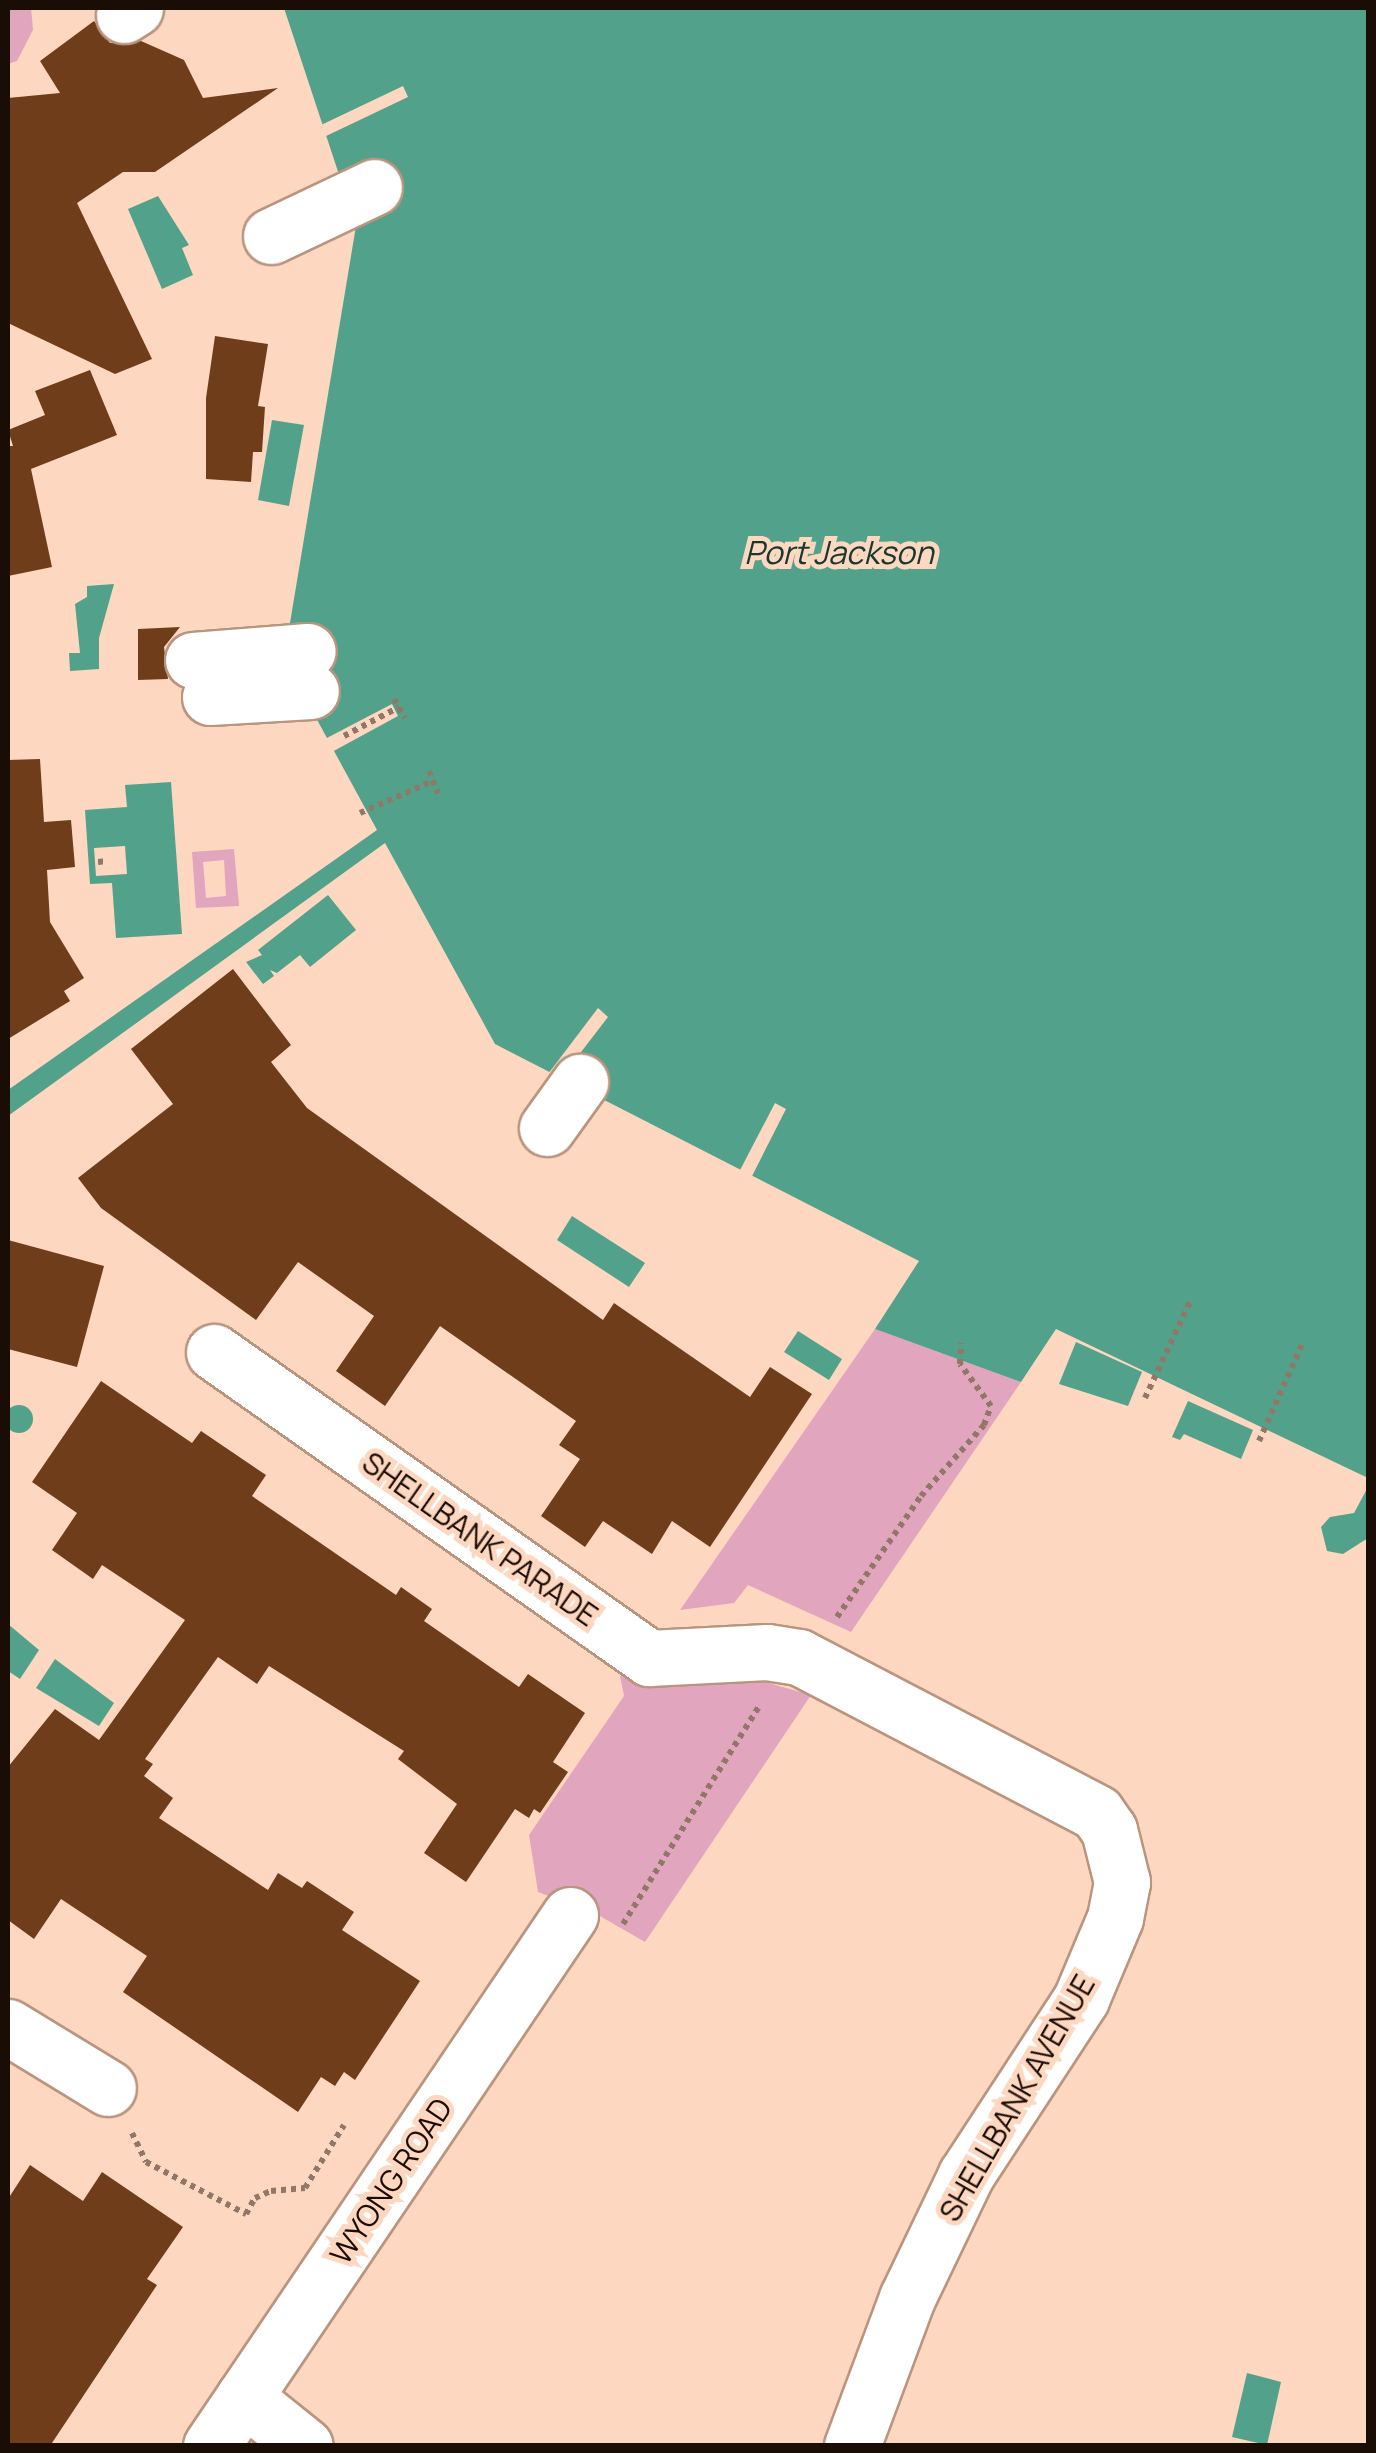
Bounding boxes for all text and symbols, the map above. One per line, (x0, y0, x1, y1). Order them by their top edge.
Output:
water label: Port Jackson (744, 533, 934, 571)
street label: SHELLBANK PARADE (355, 1444, 605, 1634)
street label: SHELLBANK AVENUE (932, 1968, 1102, 2228)
street label: WYONG ROAD (322, 2091, 460, 2271)

